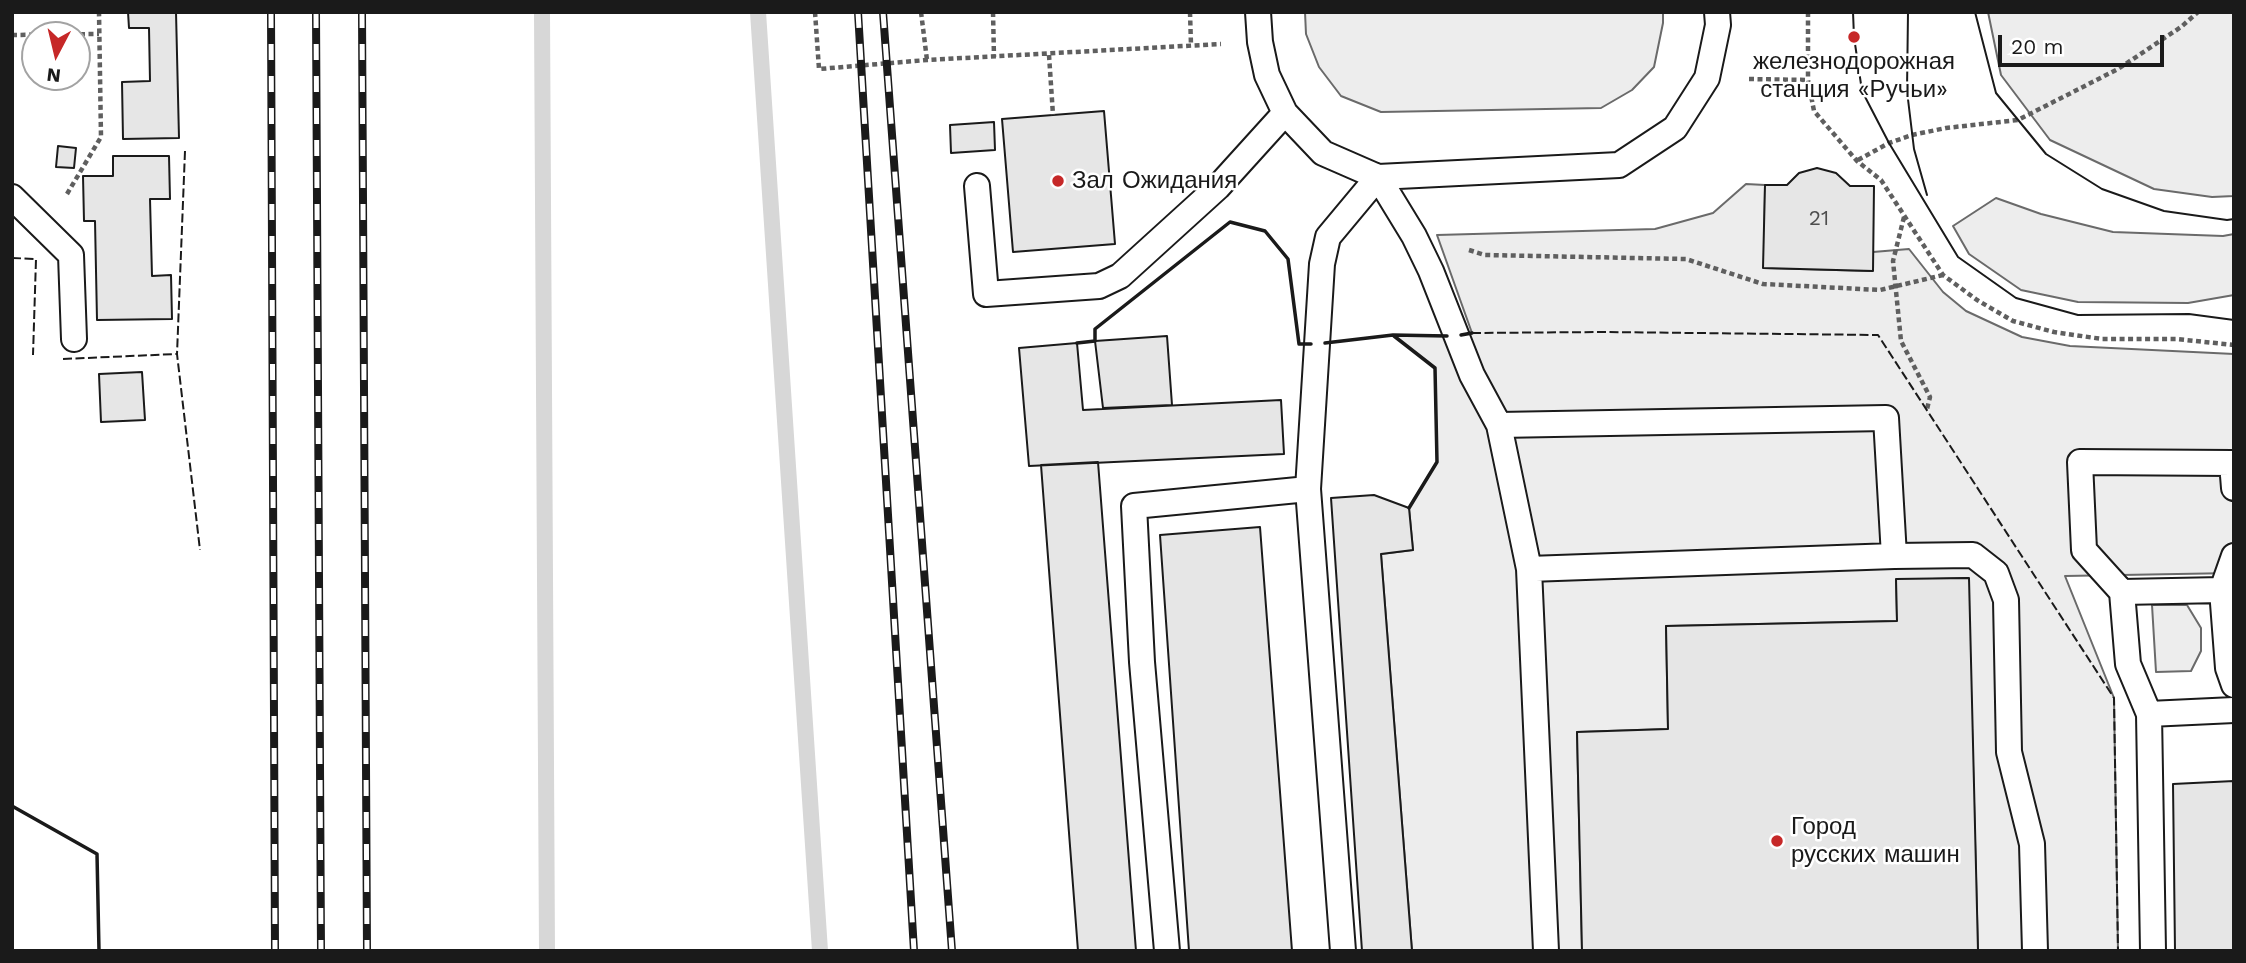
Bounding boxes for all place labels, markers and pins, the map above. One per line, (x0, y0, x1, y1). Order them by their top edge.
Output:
marker: железнодорожная станция «Ручьи» (1846, 29, 1862, 45)
place label: железнодорожная станция «Ручьи» (1753, 48, 1955, 104)
place label: Зал Ожидания (1072, 167, 1237, 195)
marker: Зал Ожидания (1050, 173, 1066, 189)
place label: Город русских машин (1791, 813, 1960, 869)
marker: Город русских машин (1769, 833, 1785, 849)

